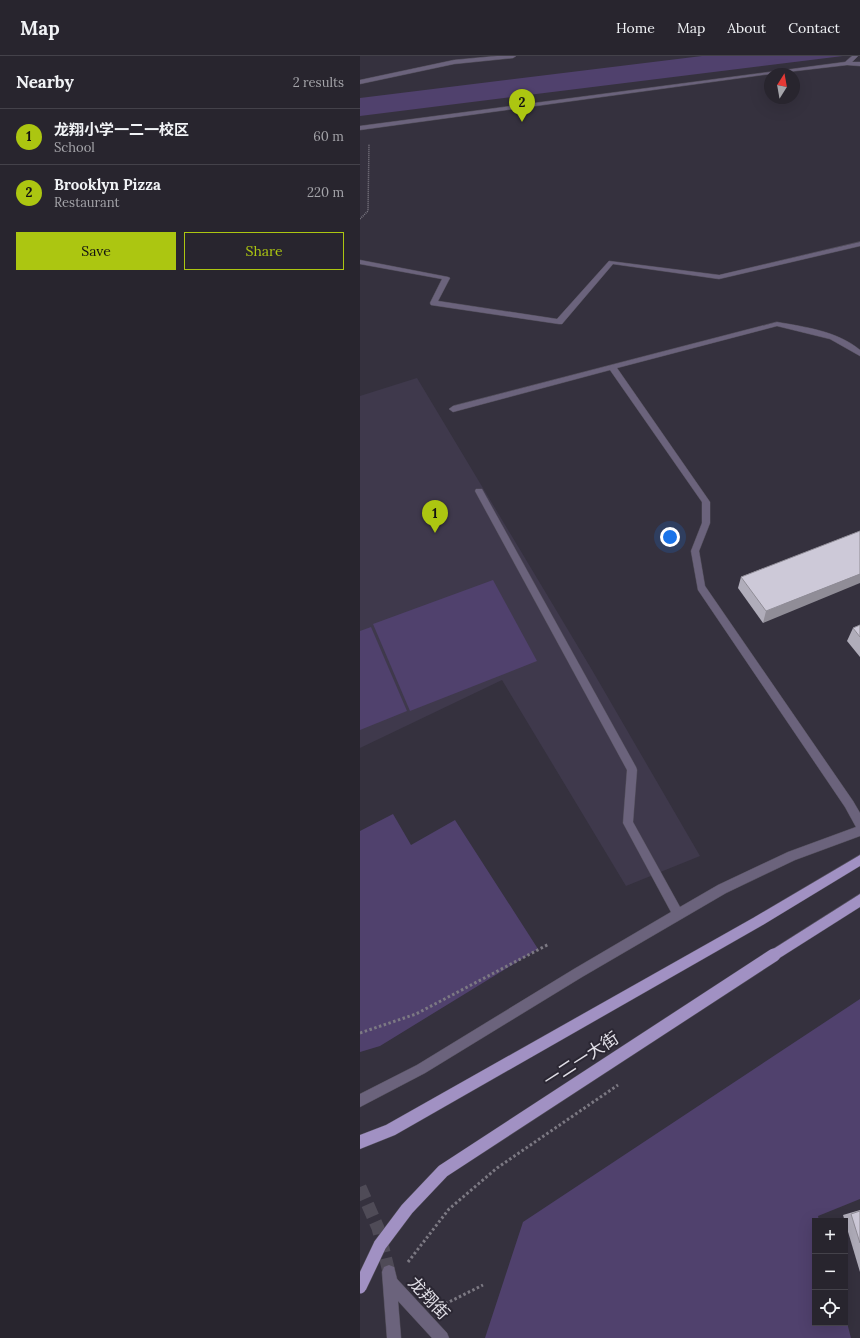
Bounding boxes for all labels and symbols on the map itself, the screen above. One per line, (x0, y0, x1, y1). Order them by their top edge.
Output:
north arrow (764, 68, 800, 104)
pin: 2 (509, 89, 535, 122)
pin: 1 (422, 500, 448, 533)
your location (660, 527, 680, 547)
street label: 一二一大街 (539, 1027, 623, 1091)
street label: 龙翔街 (404, 1272, 454, 1324)

